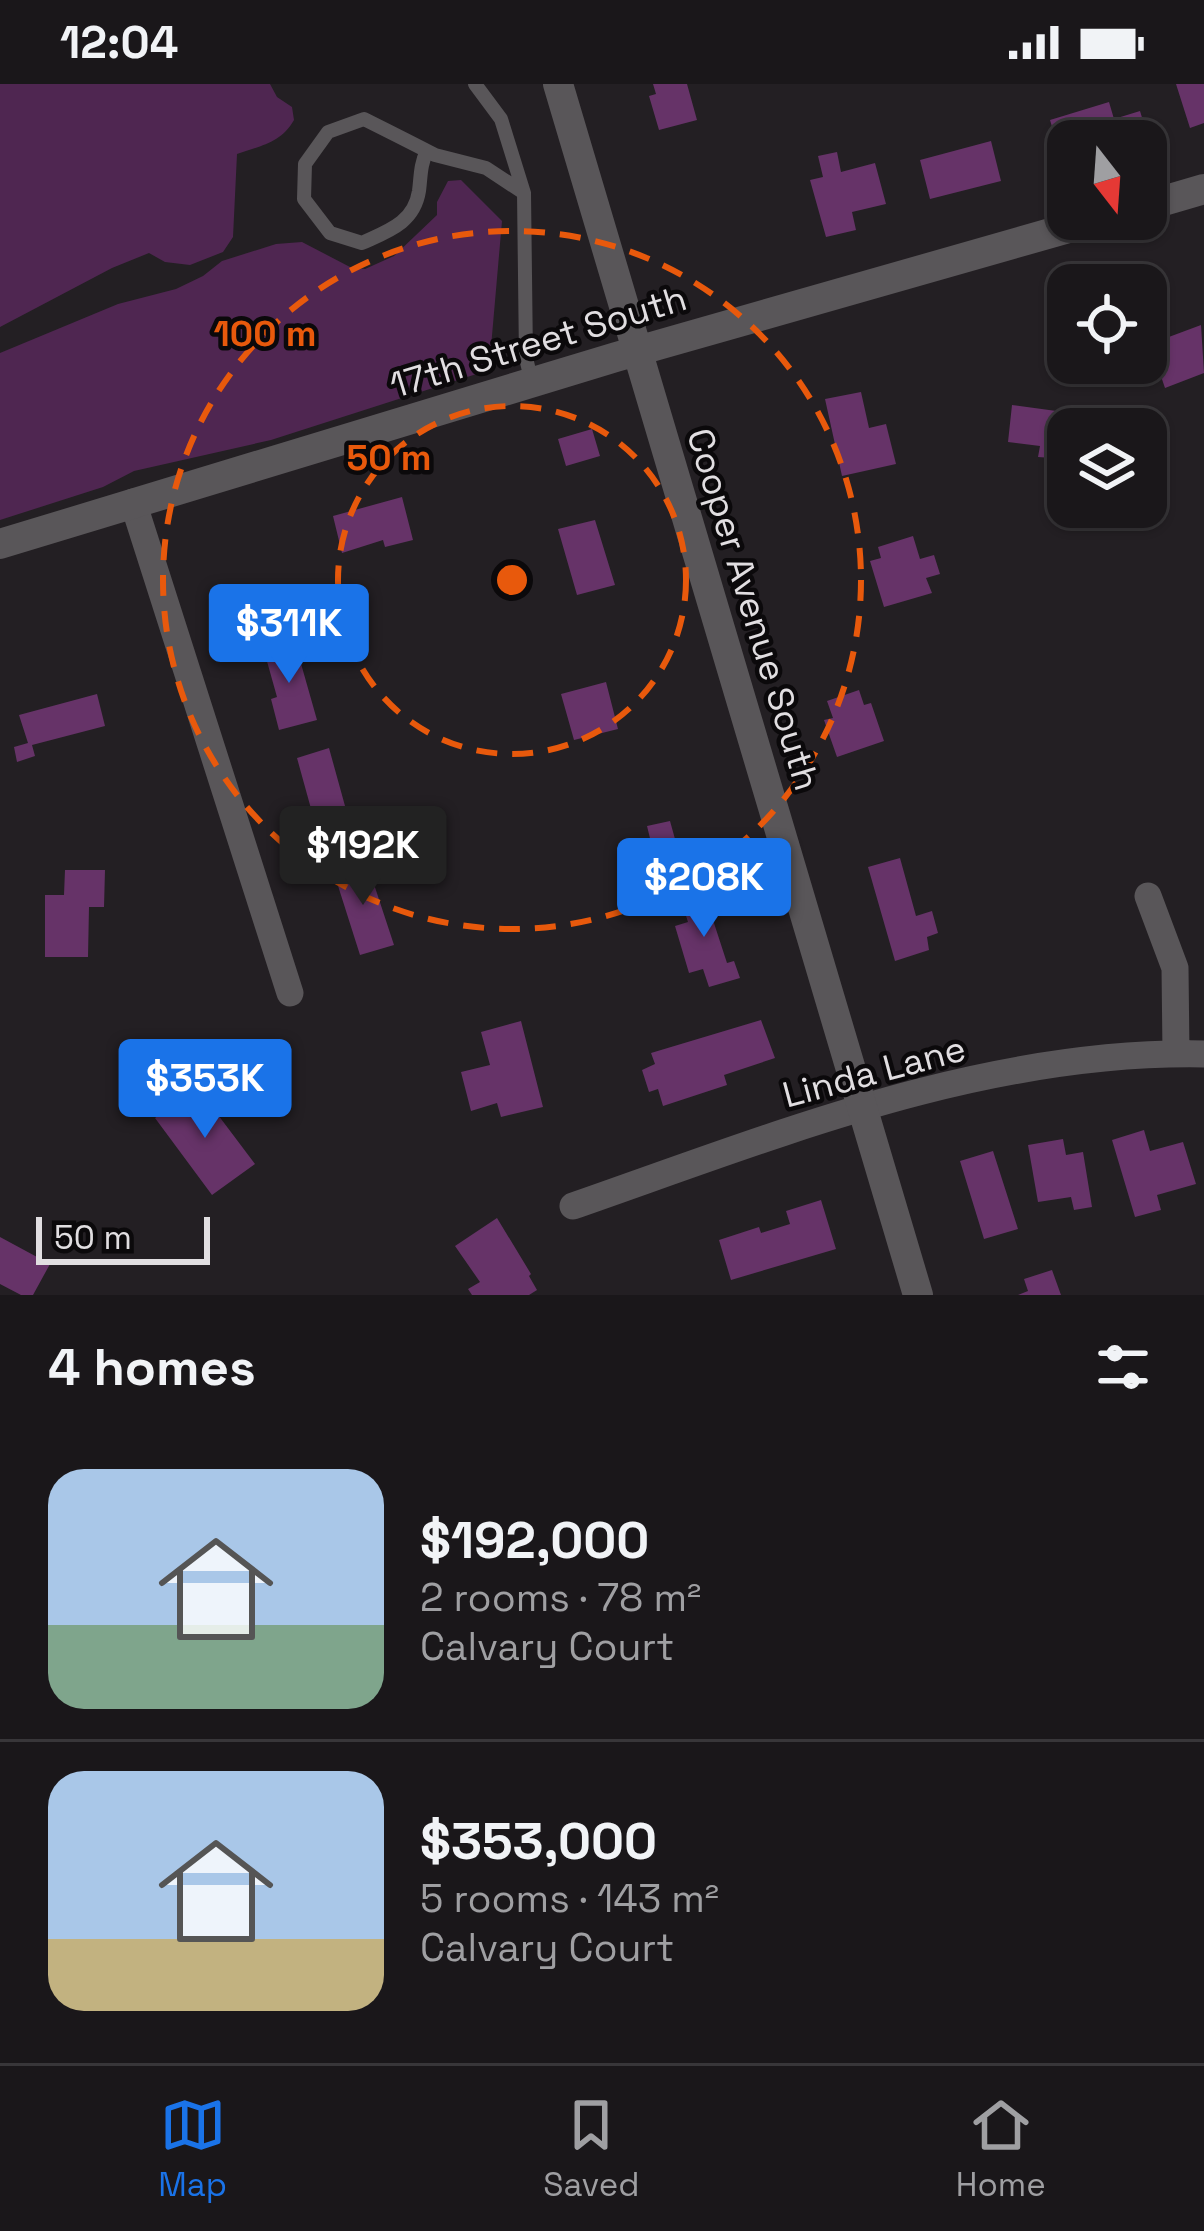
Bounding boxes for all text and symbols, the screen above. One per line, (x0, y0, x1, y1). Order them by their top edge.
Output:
text: 12:04 (60, 14, 178, 71)
north arrow (1047, 120, 1167, 240)
map controls (1047, 120, 1167, 528)
button: locate (1047, 264, 1167, 384)
street label: 17th Street South (385, 275, 692, 409)
text: 100 m (214, 311, 316, 357)
button: layers (1047, 408, 1167, 528)
street label: Cooper Avenue South (676, 423, 830, 796)
text: 50 m (347, 435, 431, 481)
centre of rings (491, 559, 533, 601)
pin: $311K (205, 584, 373, 686)
text: $311K (236, 598, 342, 647)
pin: $192K (279, 806, 447, 908)
text: $192K (307, 820, 419, 869)
pin: $208K (620, 838, 788, 940)
text: $208K (644, 852, 764, 901)
street label: Linda Lane (778, 1025, 971, 1118)
pin: $353K (121, 1039, 289, 1141)
text: $353K (146, 1053, 264, 1102)
scale bar (36, 1211, 210, 1264)
text: 50 m (54, 1217, 132, 1259)
icon: filters (1090, 1334, 1156, 1400)
text: 4 homes (48, 1335, 256, 1400)
text: $192,000 (420, 1508, 649, 1573)
icon: home (144, 1517, 288, 1661)
text: 2 rooms · 78 m² (420, 1573, 701, 1622)
text: Calvary Court (420, 1622, 674, 1671)
text: $353,000 (420, 1809, 657, 1874)
icon: home (144, 1819, 288, 1963)
text: 5 rooms · 143 m² (420, 1874, 719, 1923)
text: Calvary Court (420, 1923, 674, 1972)
tab: Map (158, 2092, 227, 2206)
tab: Saved (543, 2092, 640, 2206)
tab: Home (956, 2092, 1046, 2206)

